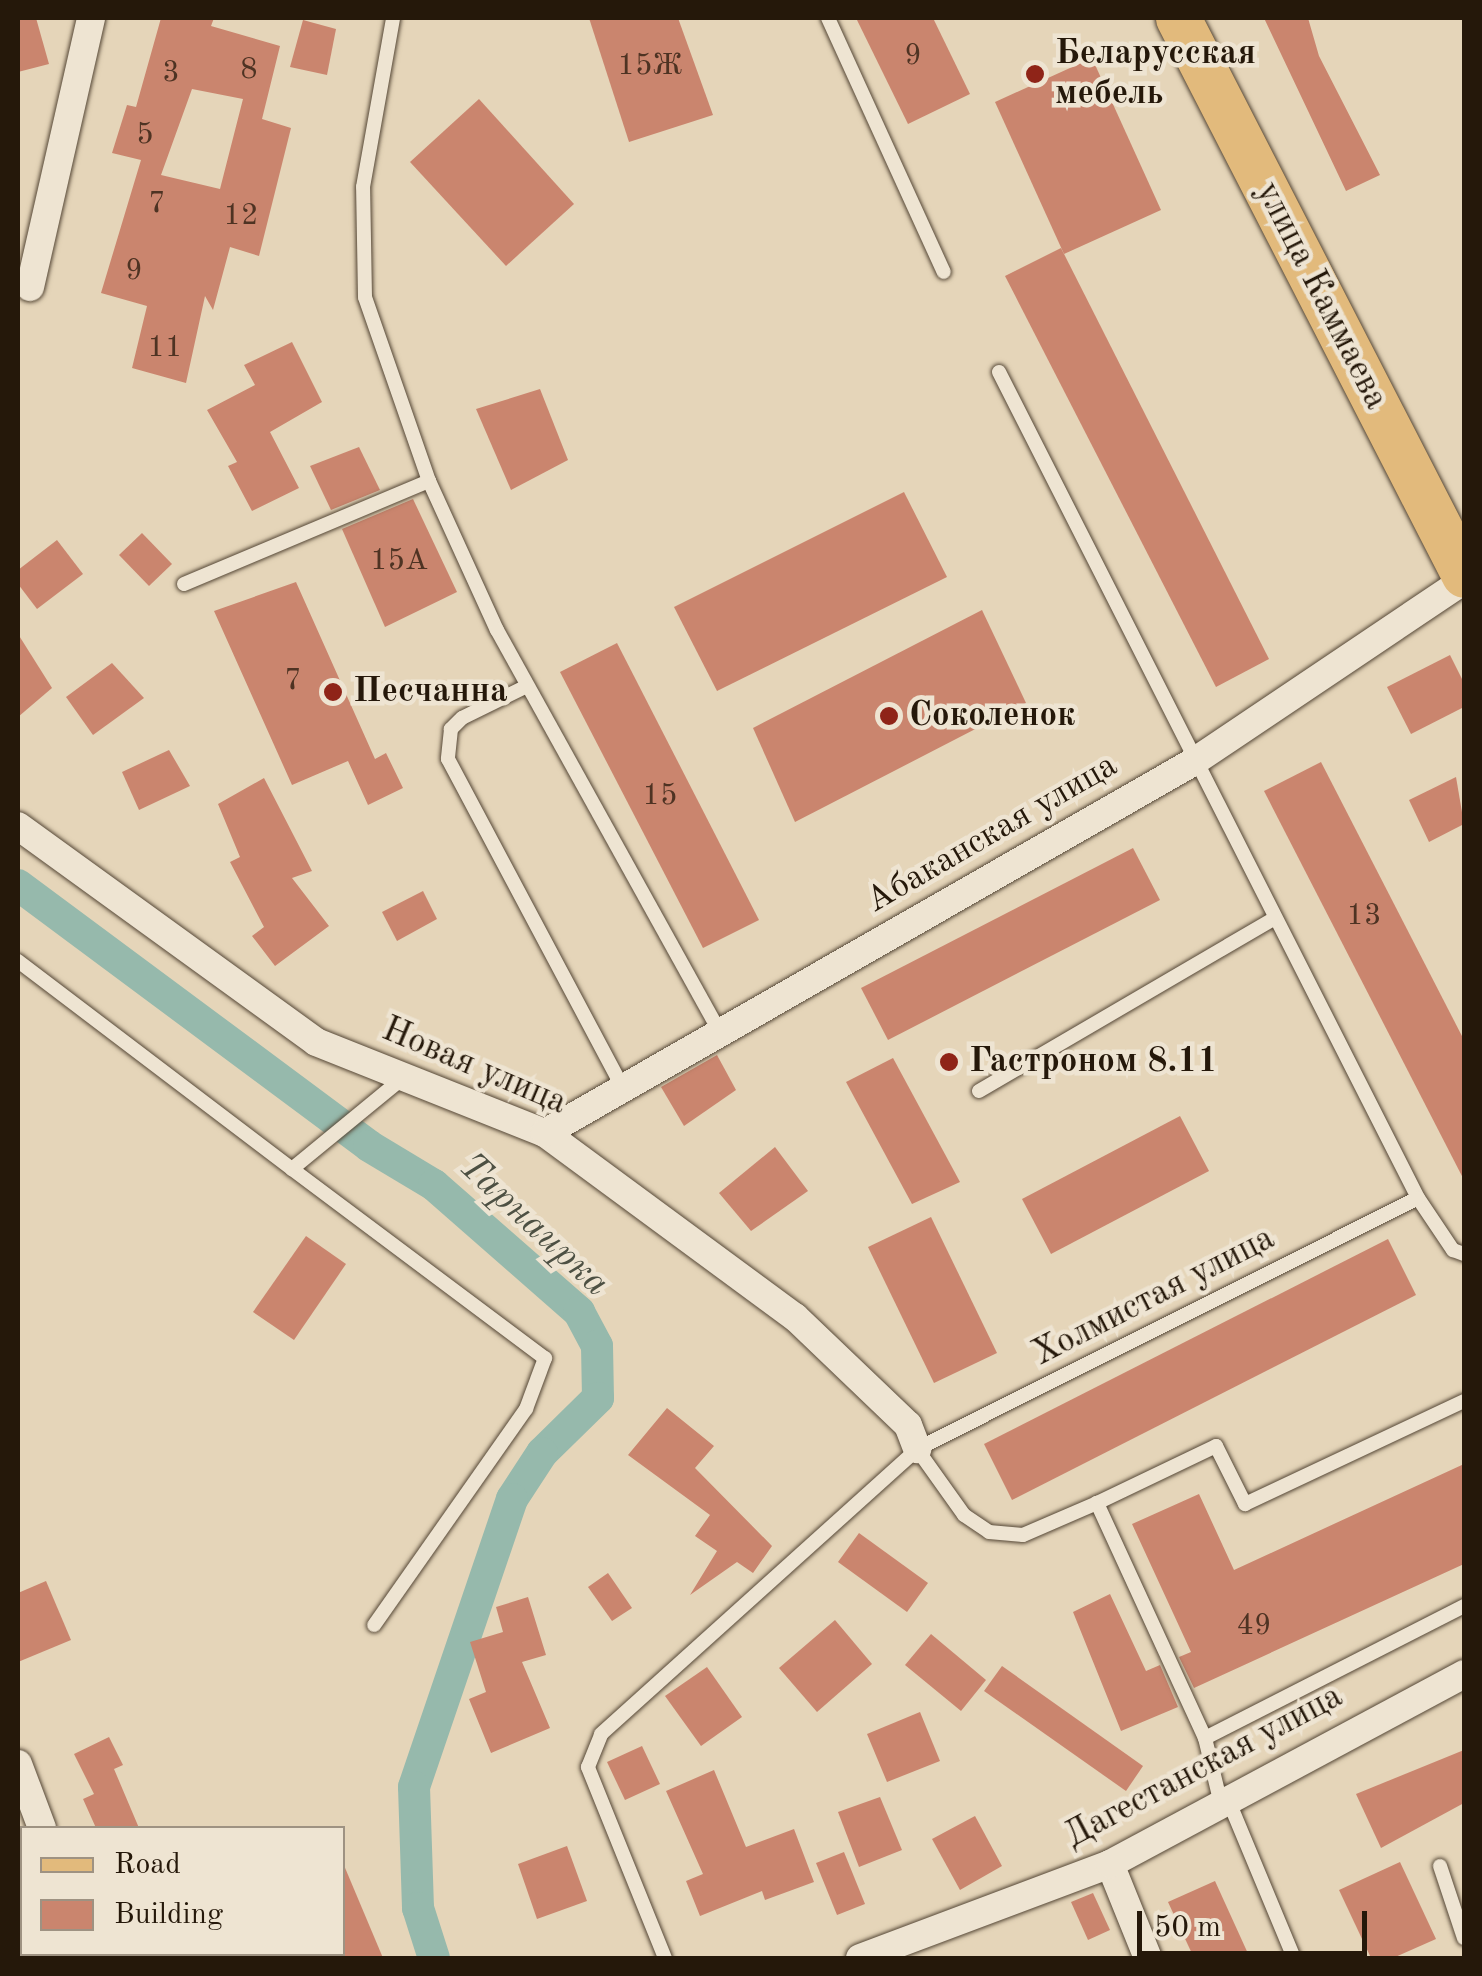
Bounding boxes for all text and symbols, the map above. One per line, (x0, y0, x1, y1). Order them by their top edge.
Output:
place label: Беларусская мебель (1055, 33, 1256, 115)
house number: 9 (904, 38, 922, 74)
house number: 15Ж (617, 48, 683, 84)
house number: 8 (240, 52, 258, 88)
house number: 3 (162, 55, 180, 91)
marker: Беларусская мебель (1024, 63, 1046, 85)
house number: 5 (136, 117, 154, 153)
street label: улица Каммаева (1246, 175, 1396, 417)
house number: 7 (148, 186, 166, 222)
house number: 12 (224, 198, 258, 234)
house number: 9 (125, 253, 143, 289)
house number: 11 (148, 330, 182, 366)
house number: 15А (370, 543, 428, 579)
house number: 7 (284, 663, 302, 699)
place label: Песчанна (353, 671, 508, 713)
marker: Песчанна (322, 681, 344, 703)
place label: Соколенок (909, 695, 1075, 737)
marker: Соколенок (878, 705, 900, 727)
street label: Абаканская улица (859, 745, 1125, 923)
house number: 15 (643, 778, 677, 814)
house number: 13 (1347, 898, 1381, 934)
street label: Новая улица (375, 1009, 573, 1125)
place label: Гастроном 8.11 (969, 1041, 1218, 1083)
marker: Гастроном 8.11 (938, 1051, 960, 1073)
water label: Тарнаирка (448, 1145, 618, 1307)
street label: Холмистая улица (1026, 1218, 1282, 1376)
house number: 49 (1237, 1608, 1271, 1644)
street label: Дагестанская улица (1058, 1676, 1350, 1858)
legend (20, 1826, 345, 1956)
text: Road (114, 1850, 181, 1880)
scale bar (1142, 1891, 1372, 1953)
text: Building (114, 1900, 223, 1930)
text: 50 m (1154, 1913, 1221, 1943)

